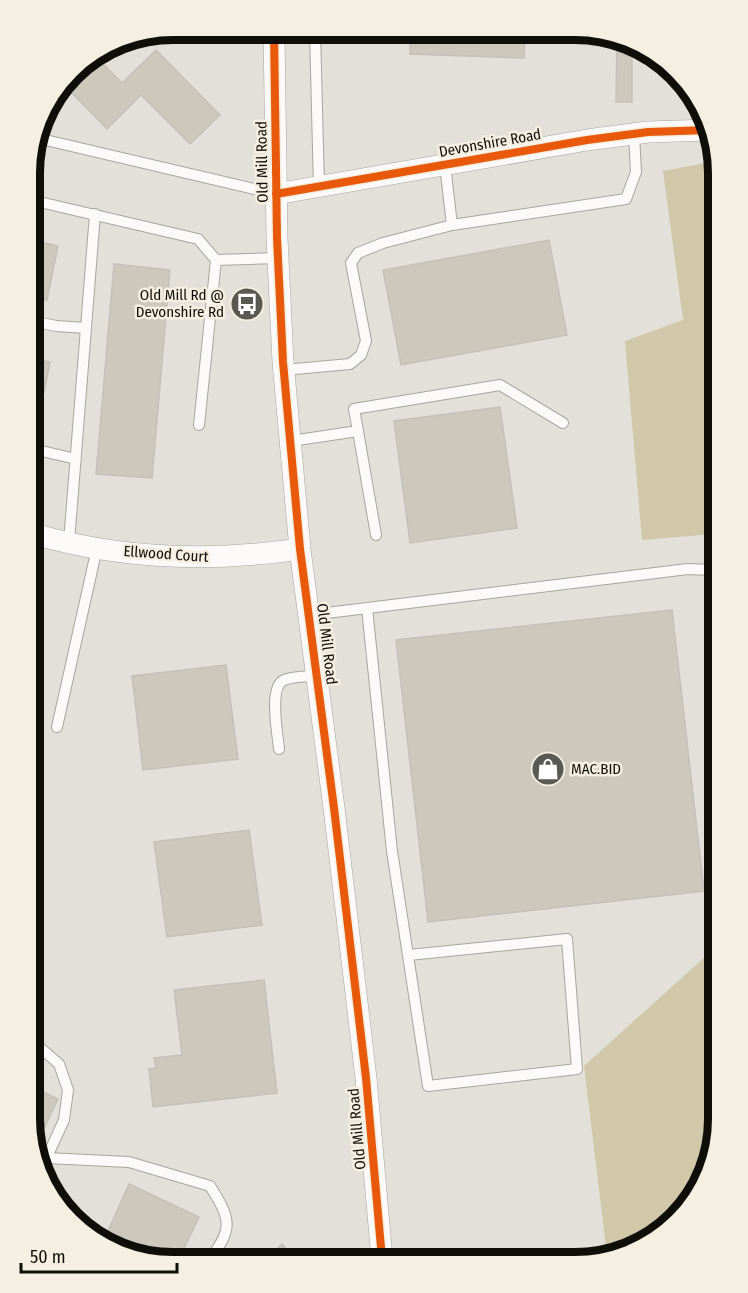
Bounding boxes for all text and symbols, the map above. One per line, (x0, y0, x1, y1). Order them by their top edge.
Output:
street label: Old Mill Road (252, 121, 272, 203)
street label: Devonshire Road (438, 125, 542, 161)
place label: Old Mill Rd @ Devonshire Rd (136, 286, 224, 321)
bus stop icon: Old Mill Rd @ Devonshire Rd (229, 286, 265, 322)
street label: Ellwood Court (123, 542, 209, 566)
street label: Old Mill Road (313, 602, 341, 686)
shop icon: MAC.BID (530, 751, 566, 787)
place label: MAC.BID (571, 760, 621, 778)
street label: Old Mill Road (344, 1087, 370, 1171)
scale bar (21, 1236, 177, 1274)
text: 50 m (30, 1246, 66, 1268)

